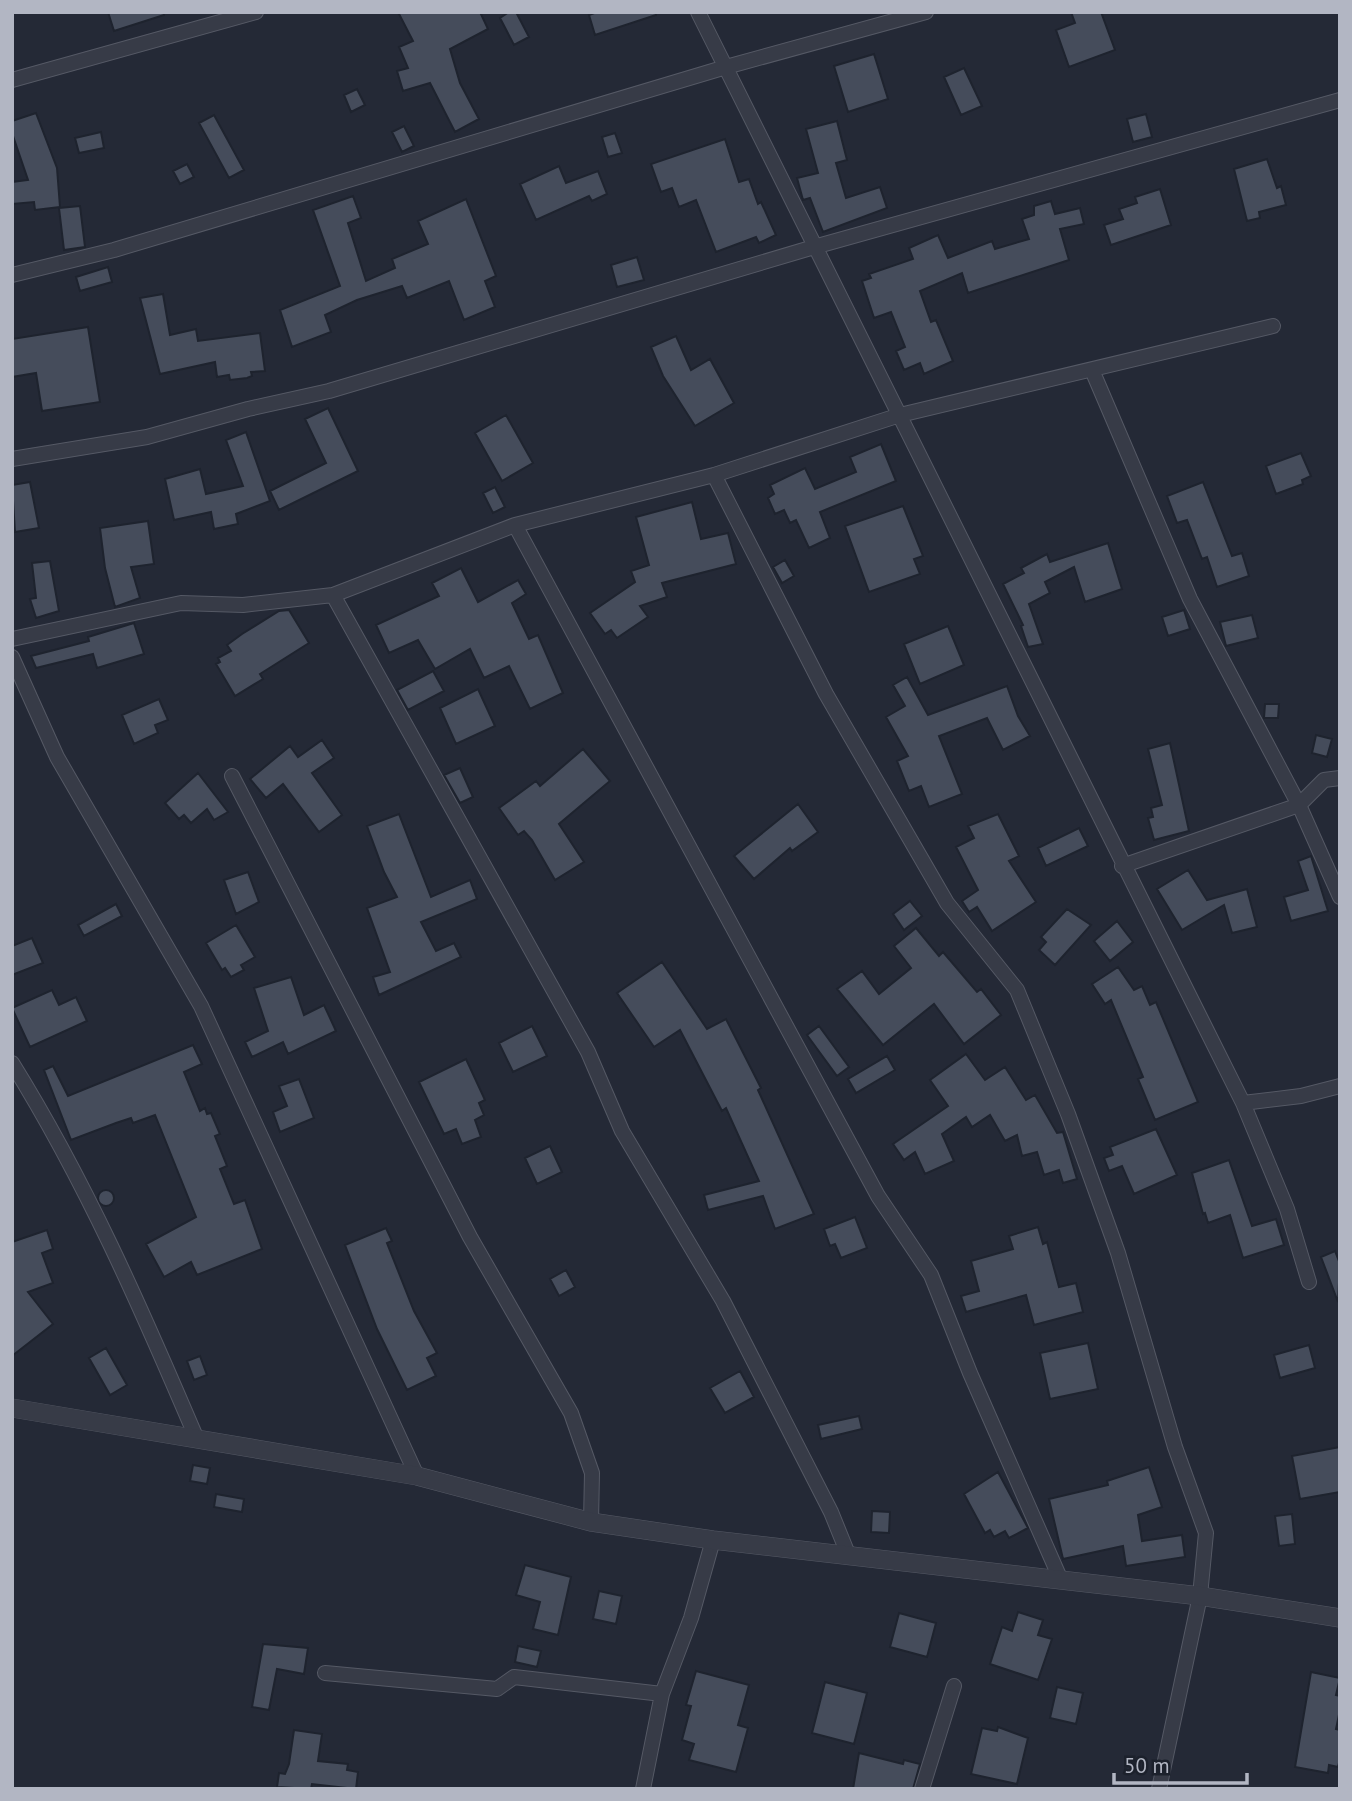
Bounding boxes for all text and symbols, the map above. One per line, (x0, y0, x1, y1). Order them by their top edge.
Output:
scale bar (1114, 1742, 1247, 1786)
text: 50 m (1124, 1752, 1170, 1779)

